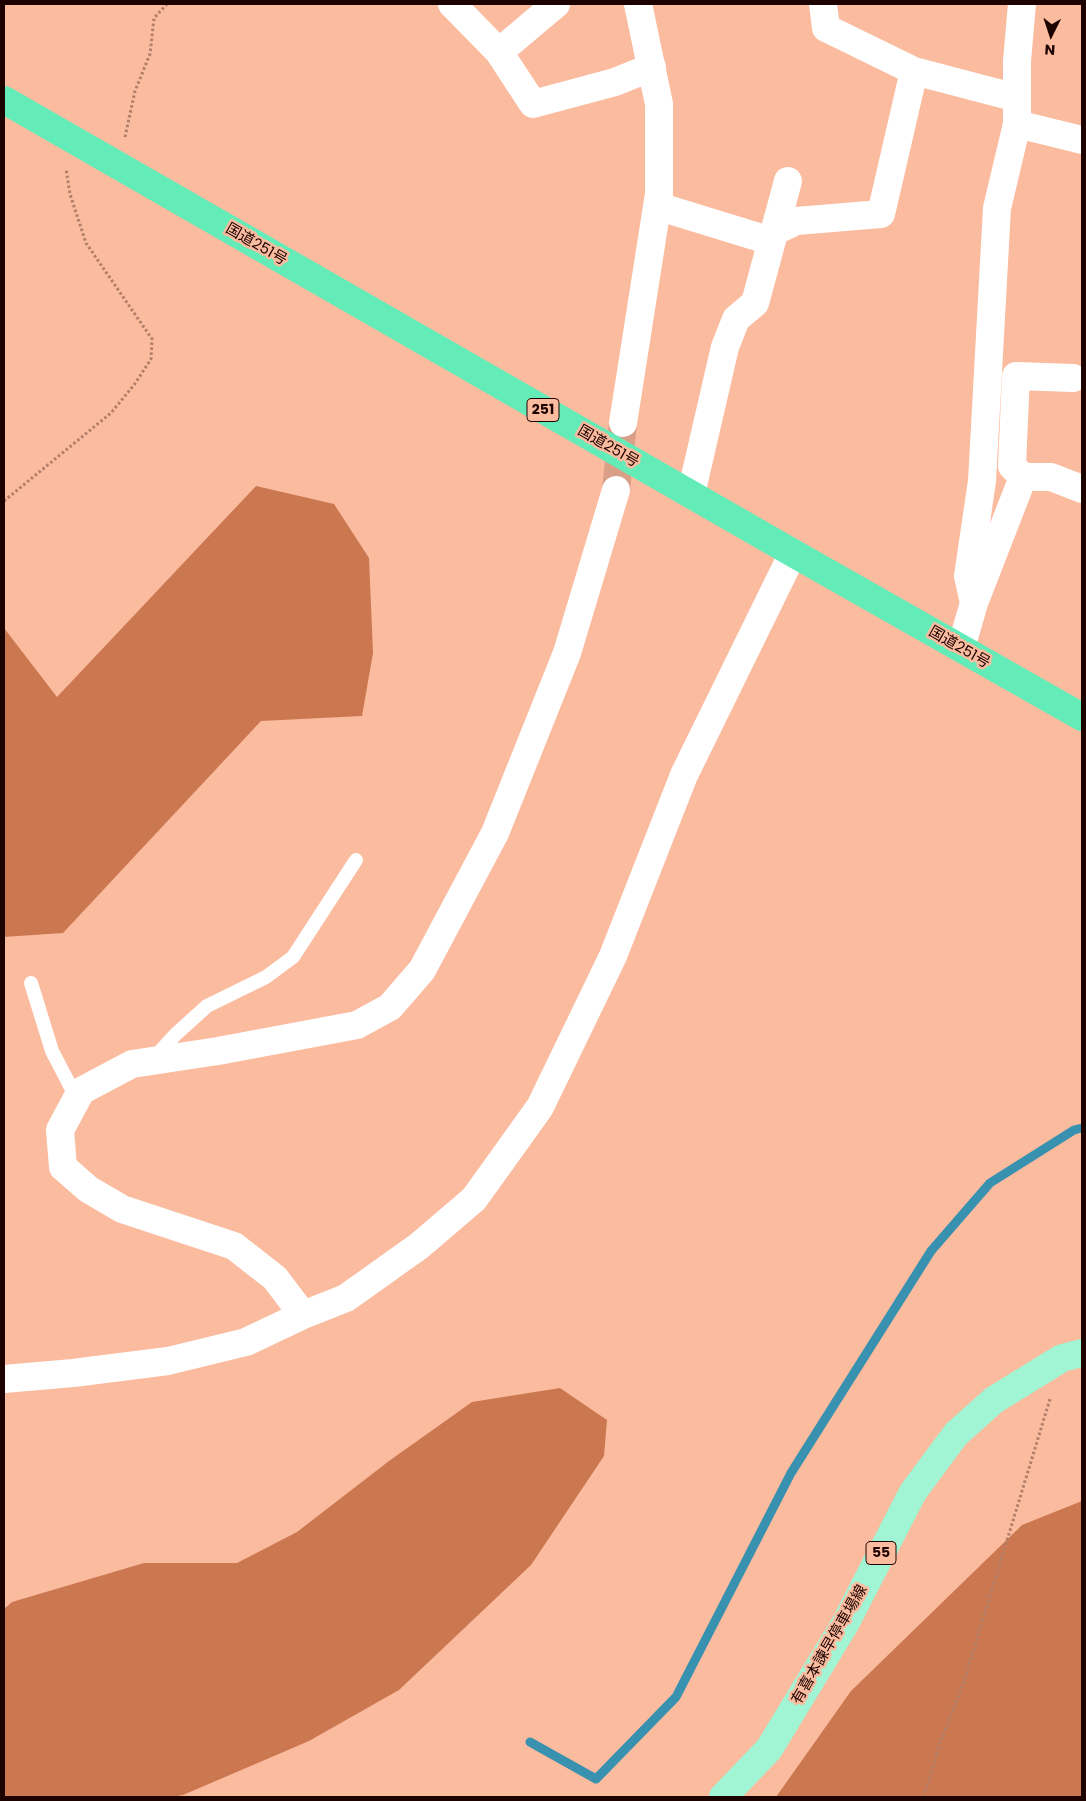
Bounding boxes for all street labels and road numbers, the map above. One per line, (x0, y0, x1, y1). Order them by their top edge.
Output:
street label: 国道251号 (222, 220, 290, 270)
road number: 251 (527, 398, 559, 422)
street label: 国道251号 (574, 422, 642, 472)
street label: 国道251号 (925, 623, 993, 673)
road number: 55 (866, 1542, 896, 1565)
street label: 有喜本諫早停車場線 (788, 1582, 872, 1708)

